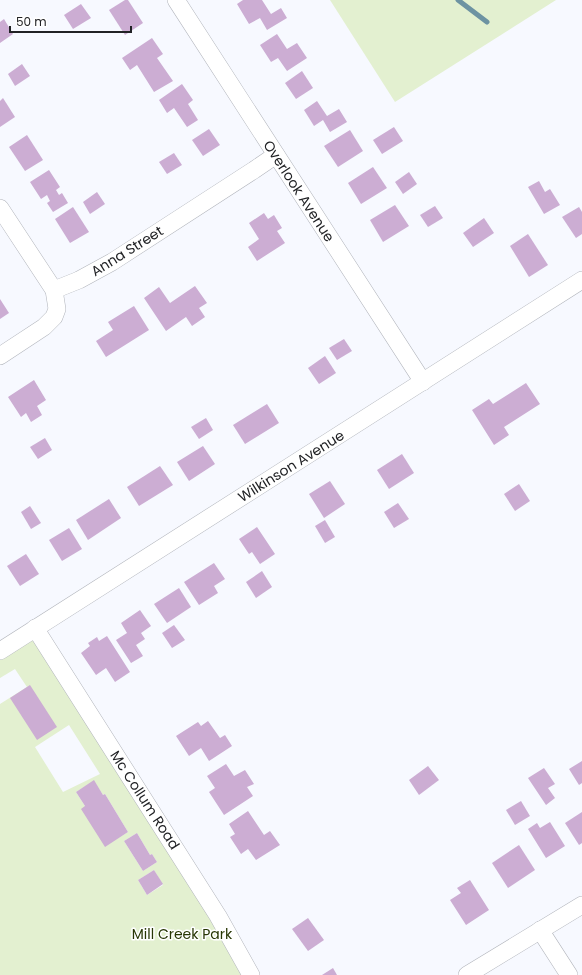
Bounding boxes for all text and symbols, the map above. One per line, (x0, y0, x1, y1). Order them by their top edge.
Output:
scale bar (10, 8, 131, 34)
text: 50 m (16, 13, 47, 30)
street label: Overlook Avenue (259, 136, 340, 246)
street label: Anna Street (87, 221, 167, 281)
street label: Wilkinson Avenue (234, 425, 348, 507)
street label: Mc Collum Road (105, 747, 185, 853)
park label: Mill Creek Park (132, 924, 233, 944)

